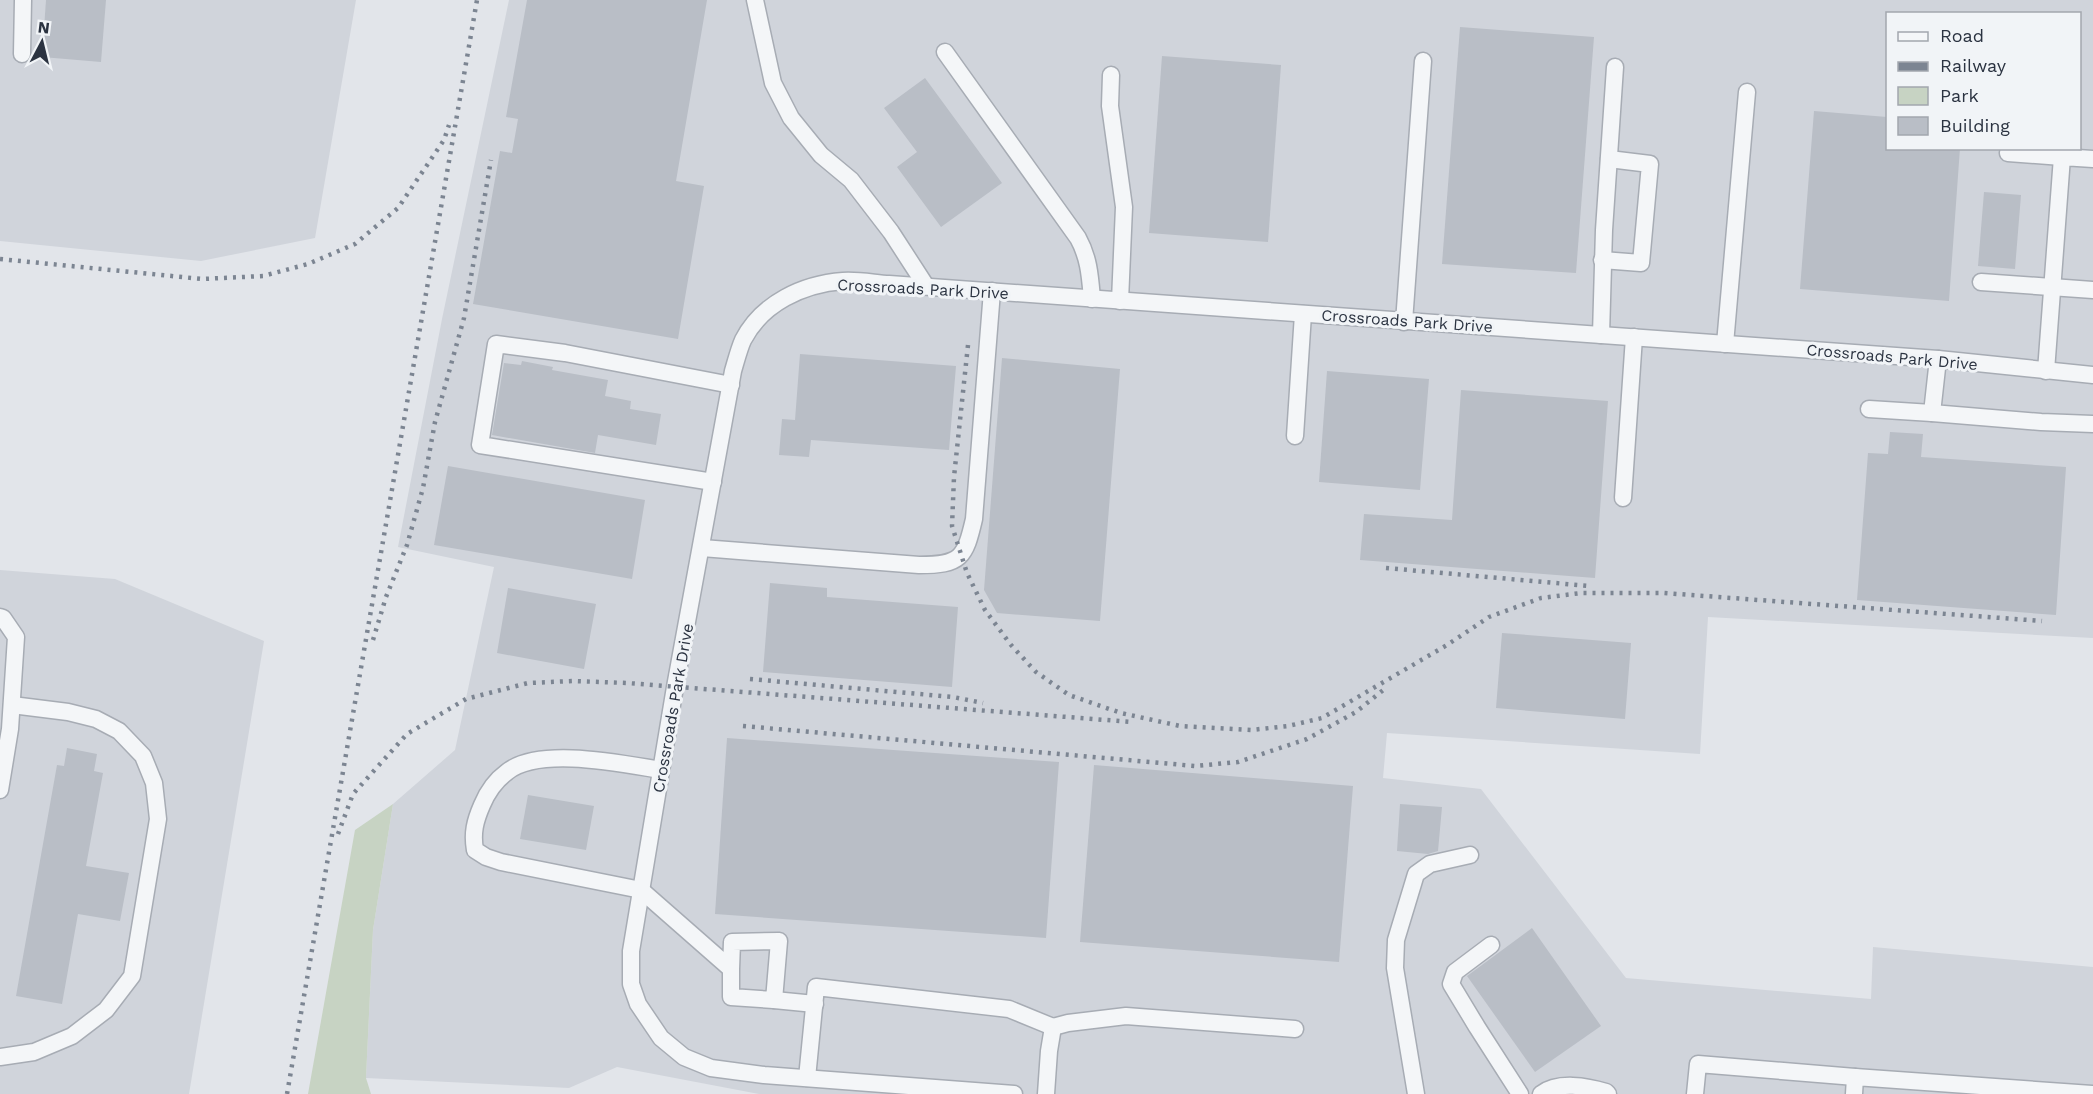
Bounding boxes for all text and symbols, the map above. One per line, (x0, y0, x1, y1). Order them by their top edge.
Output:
north arrow (12, 12, 72, 72)
legend (1886, 12, 2081, 150)
text: N (37, 17, 51, 38)
text: Road (1940, 25, 1984, 46)
text: Railway (1940, 55, 2007, 76)
text: Park (1940, 85, 1979, 106)
text: Building (1940, 115, 2010, 136)
street label: Crossroads Park Drive (837, 275, 1009, 303)
street label: Crossroads Park Drive (1321, 306, 1493, 336)
street label: Crossroads Park Drive (1806, 340, 1978, 374)
street label: Crossroads Park Drive (649, 622, 697, 794)

